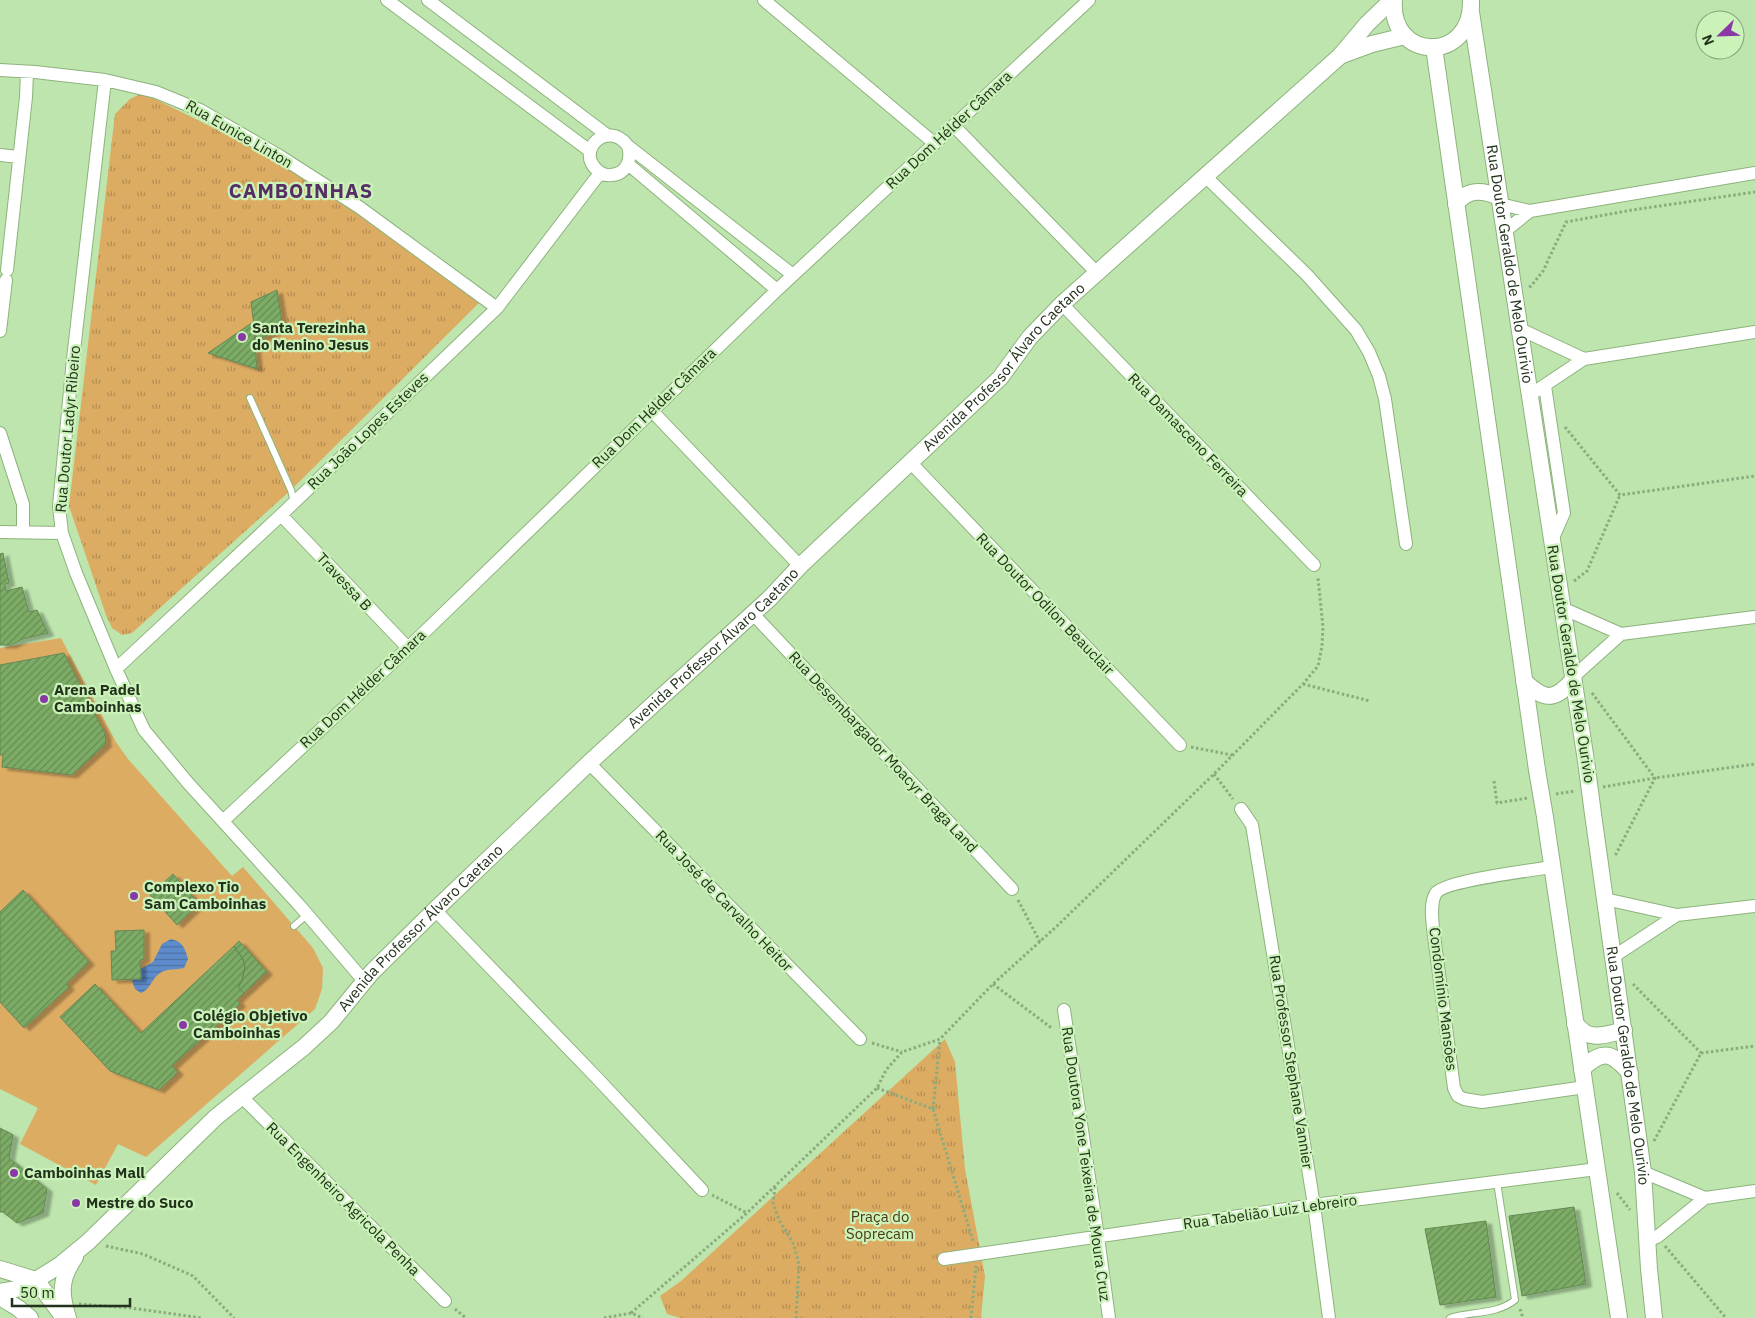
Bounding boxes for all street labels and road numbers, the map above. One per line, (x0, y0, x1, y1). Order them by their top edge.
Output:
street label: Rua Dom Hélder Câmara (882, 66, 1016, 193)
street label: Rua Eunice Linton (182, 95, 296, 172)
street label: Rua Doutor Geraldo de Melo Ourivio (1482, 143, 1538, 385)
street label: Avenida Professor Álvaro Caetano (918, 278, 1089, 455)
street label: Rua Dom Hélder Câmara (588, 343, 720, 472)
street label: Rua Doutor Ladyr Ribeiro (51, 344, 84, 513)
street label: Rua João Lopes Esteves (303, 368, 432, 493)
street label: Rua Damasceno Ferreira (1124, 369, 1252, 501)
street label: Rua Doutor Odilon Beauclair (972, 529, 1119, 679)
street label: Rua Doutor Geraldo de Melo Ourivio (1543, 543, 1600, 784)
street label: Travessa B (313, 549, 376, 615)
street label: Avenida Professor Álvaro Caetano (623, 564, 802, 732)
street label: Rua Dom Hélder Câmara (296, 625, 430, 752)
street label: Rua Desembargador Moacyr Braga Land (785, 647, 982, 856)
street label: Rua José de Carvalho Heitor (652, 826, 797, 976)
street label: Avenida Professor Álvaro Caetano (334, 840, 507, 1015)
street label: Condomínio Mansões (1425, 926, 1462, 1072)
street label: Rua Doutor Geraldo de Melo Ourivio (1603, 945, 1654, 1186)
street label: Rua Professor Stephane Vannier (1265, 954, 1318, 1171)
street label: Rua Doutora Yone Teixeira de Moura Cruz (1058, 1025, 1115, 1302)
street label: Rua Engenheiro Agricola Penha (262, 1118, 424, 1280)
street label: Rua Tabelião Luiz Lebreiro (1182, 1190, 1358, 1233)

